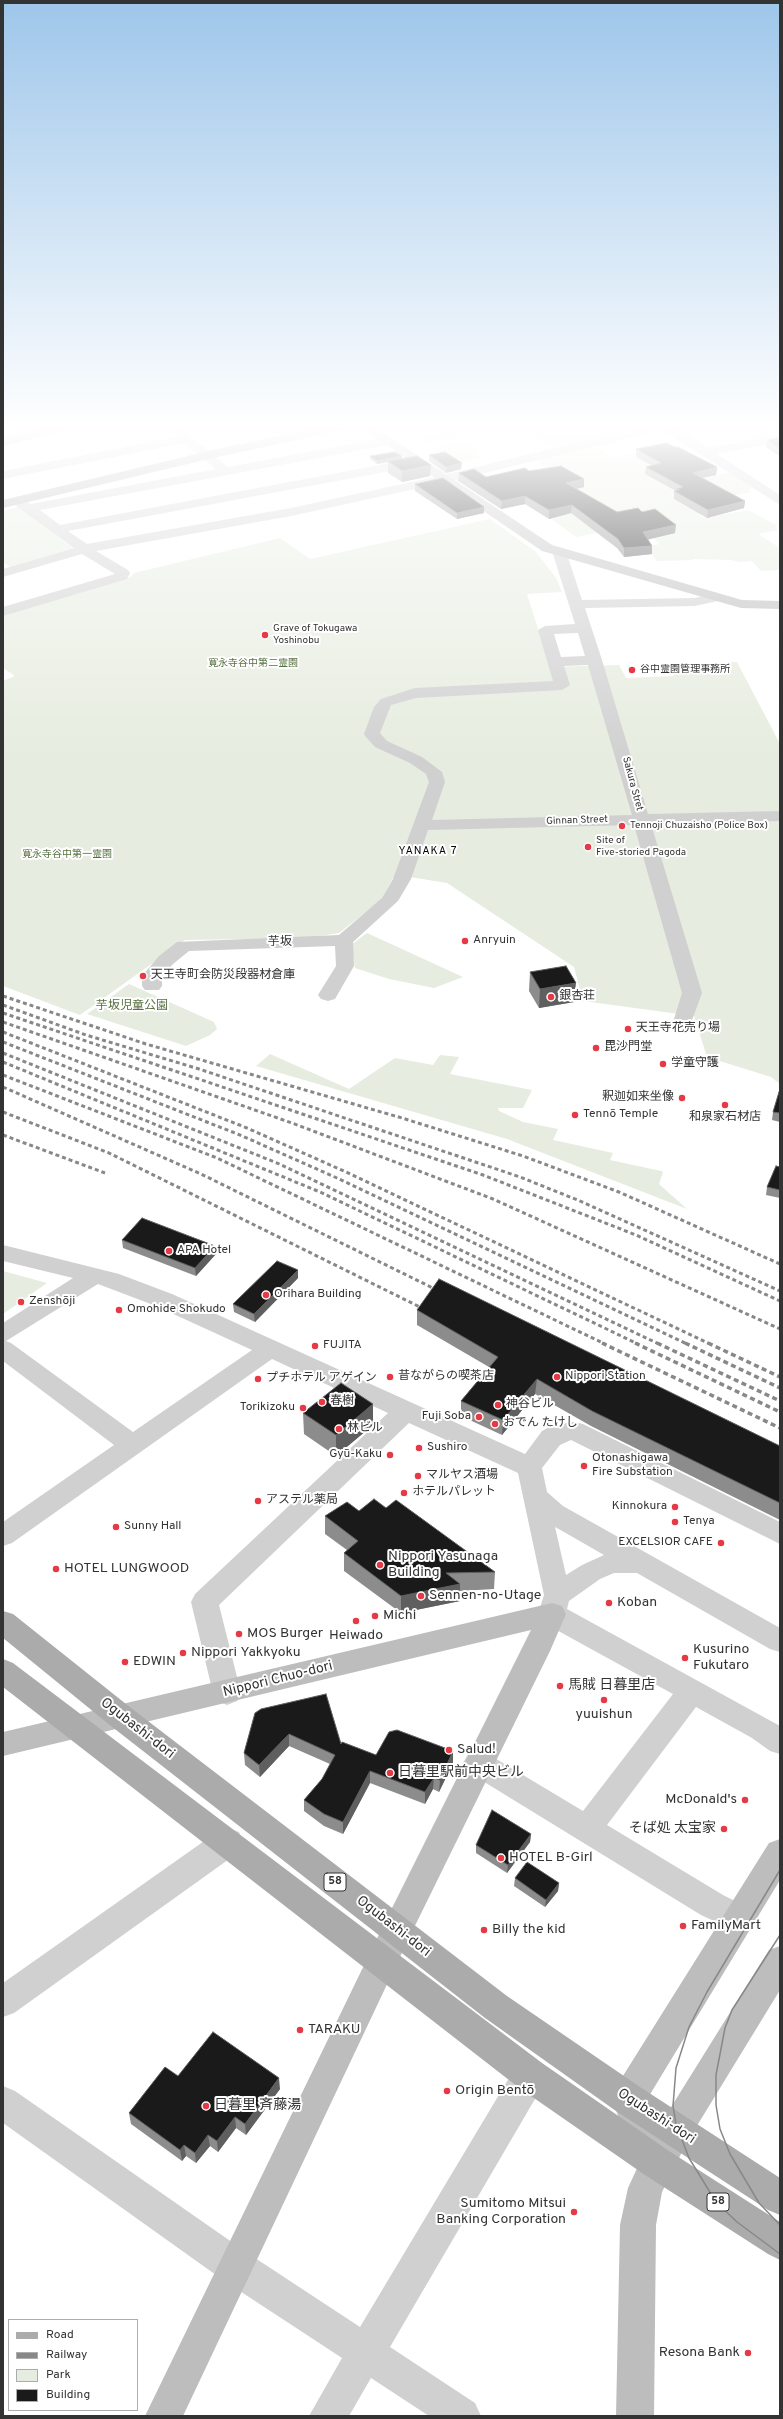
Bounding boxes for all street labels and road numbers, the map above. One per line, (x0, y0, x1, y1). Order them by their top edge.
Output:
street label: Sakura Stret (619, 756, 645, 812)
street label: Ginnan Street (546, 814, 608, 828)
street label: 芋坂 (268, 936, 292, 950)
street label: Nippori Chuo-dori (221, 1658, 335, 1702)
street label: Ogubashi-dori (97, 1695, 177, 1763)
road number: 58 (324, 1873, 346, 1891)
street label: Ogubashi-dori (353, 1893, 433, 1961)
street label: Ogubashi-dori (614, 2086, 698, 2148)
road number: 58 (707, 2193, 729, 2211)

